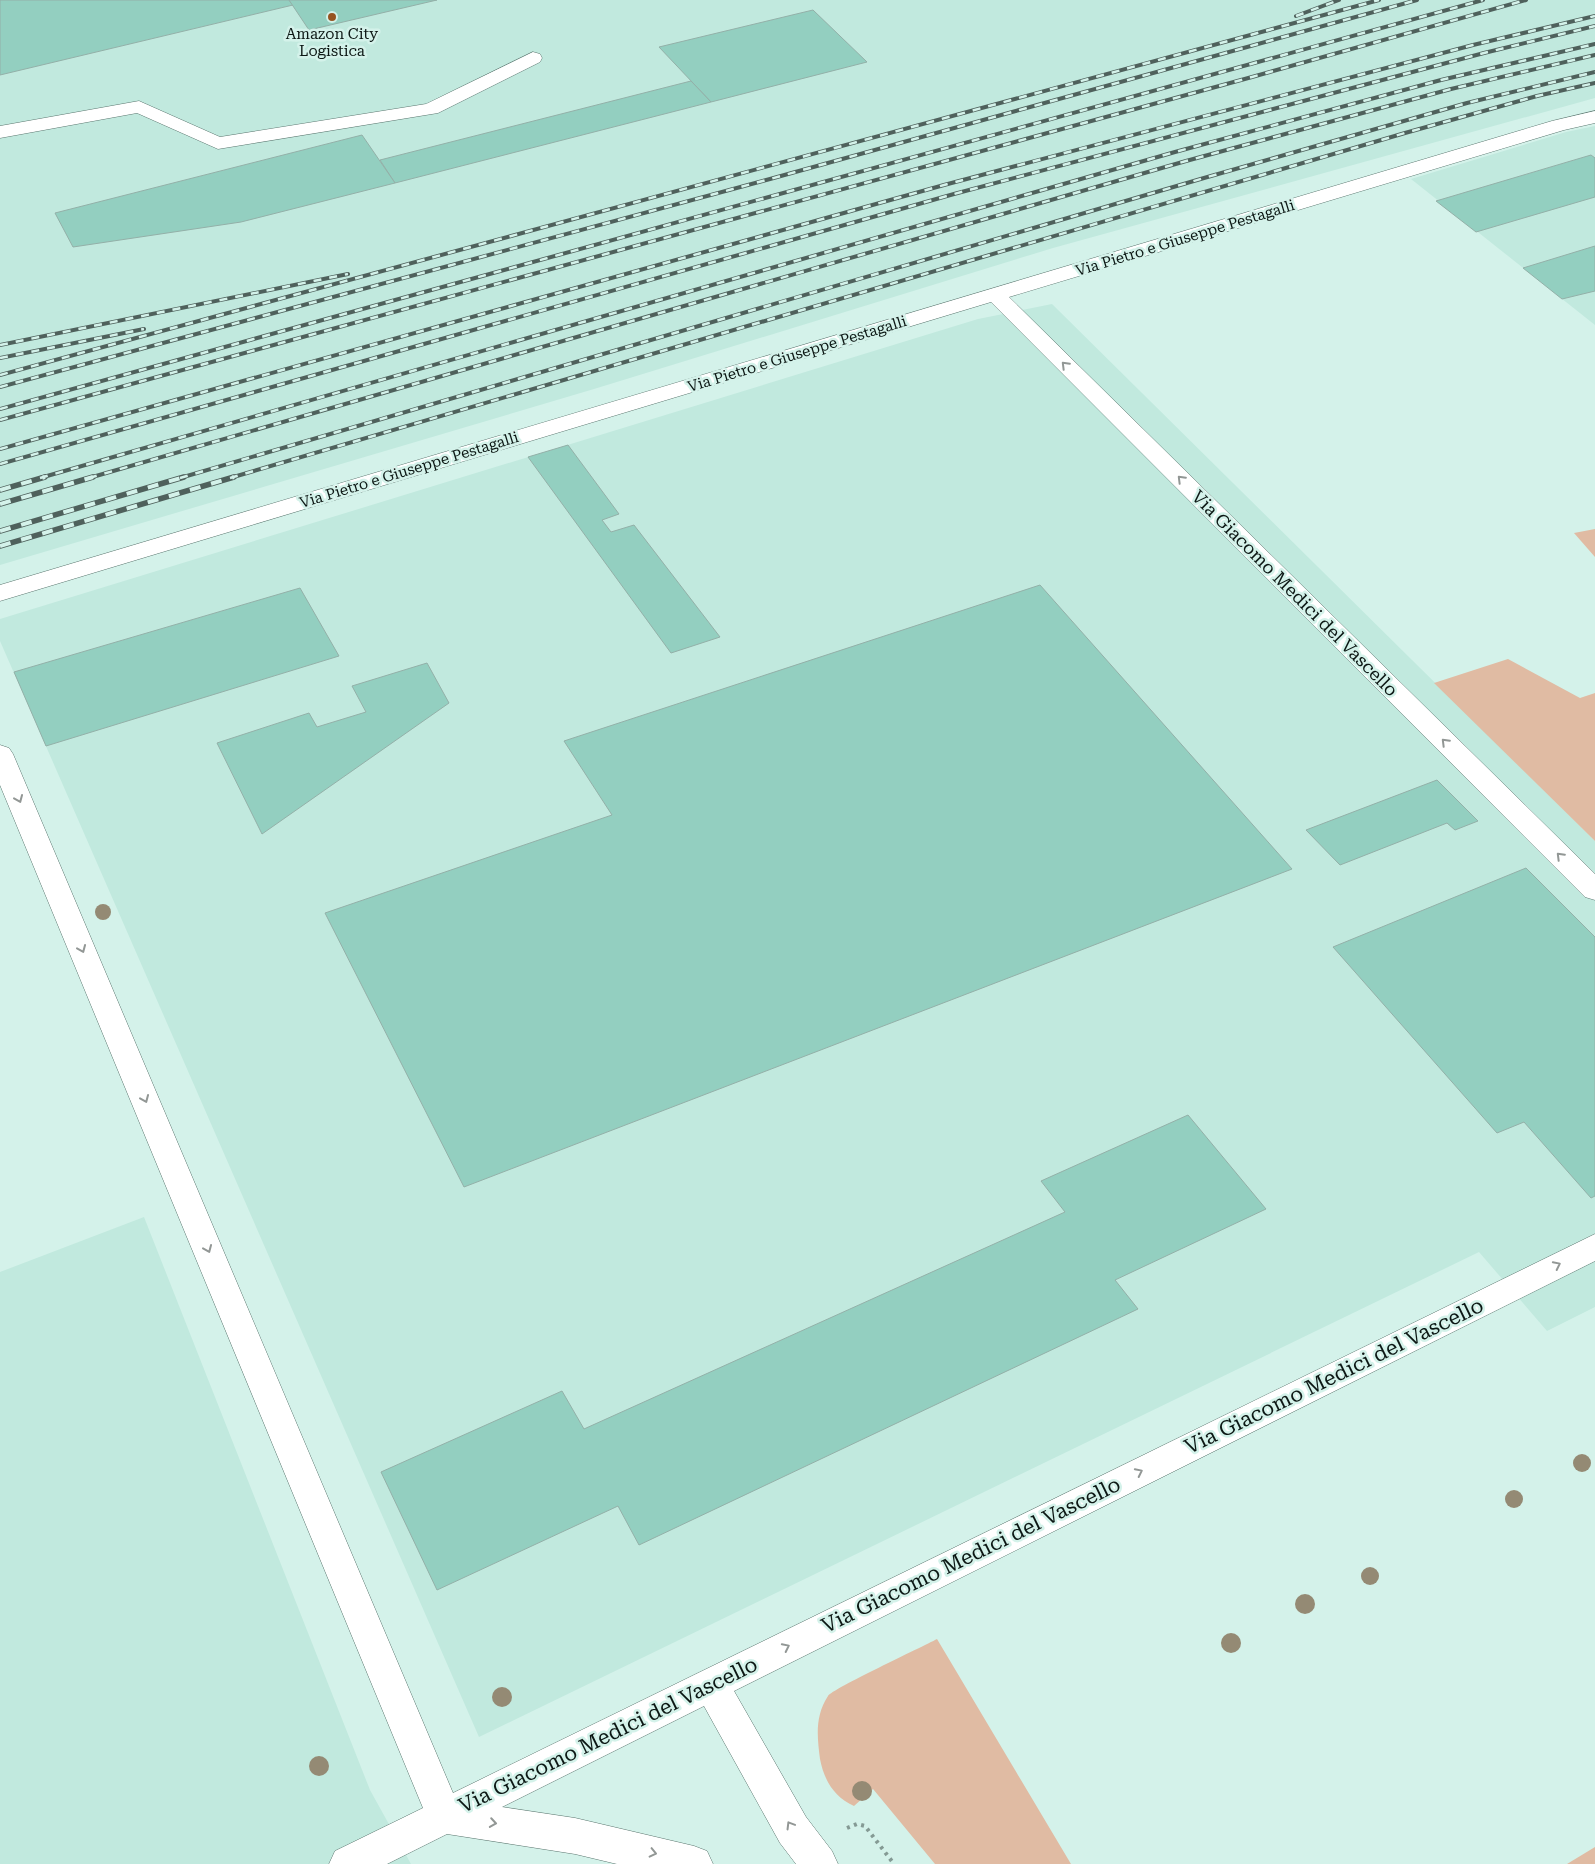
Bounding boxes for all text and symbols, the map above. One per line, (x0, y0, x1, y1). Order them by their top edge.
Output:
marker: Amazon City Logistica (326, 11, 338, 23)
place label: Amazon City Logistica (286, 25, 378, 60)
street label: Via Pietro e Giuseppe Pestagalli (1073, 196, 1297, 280)
street label: Via Pietro e Giuseppe Pestagalli (685, 312, 909, 396)
one-way arrow (1062, 362, 1071, 371)
street label: Via Pietro e Giuseppe Pestagalli (297, 428, 521, 512)
one-way arrow (1177, 476, 1186, 485)
street label: Via Giacomo Medici del Vascello (1188, 486, 1402, 700)
one-way arrow (1442, 738, 1451, 747)
one-way arrow (12, 794, 23, 803)
one-way arrow (1557, 853, 1566, 862)
one-way arrow (75, 944, 86, 953)
one-way arrow (138, 1094, 149, 1103)
one-way arrow (201, 1244, 212, 1253)
one-way arrow (1552, 1261, 1561, 1272)
street label: Via Giacomo Medici del Vascello (1181, 1293, 1487, 1459)
one-way arrow (1133, 1468, 1142, 1478)
street label: Via Giacomo Medici del Vascello (818, 1472, 1124, 1638)
one-way arrow (781, 1643, 790, 1653)
street label: Via Giacomo Medici del Vascello (455, 1652, 761, 1818)
one-way arrow (490, 1817, 498, 1828)
one-way arrow (787, 1821, 797, 1830)
one-way arrow (649, 1847, 657, 1858)

